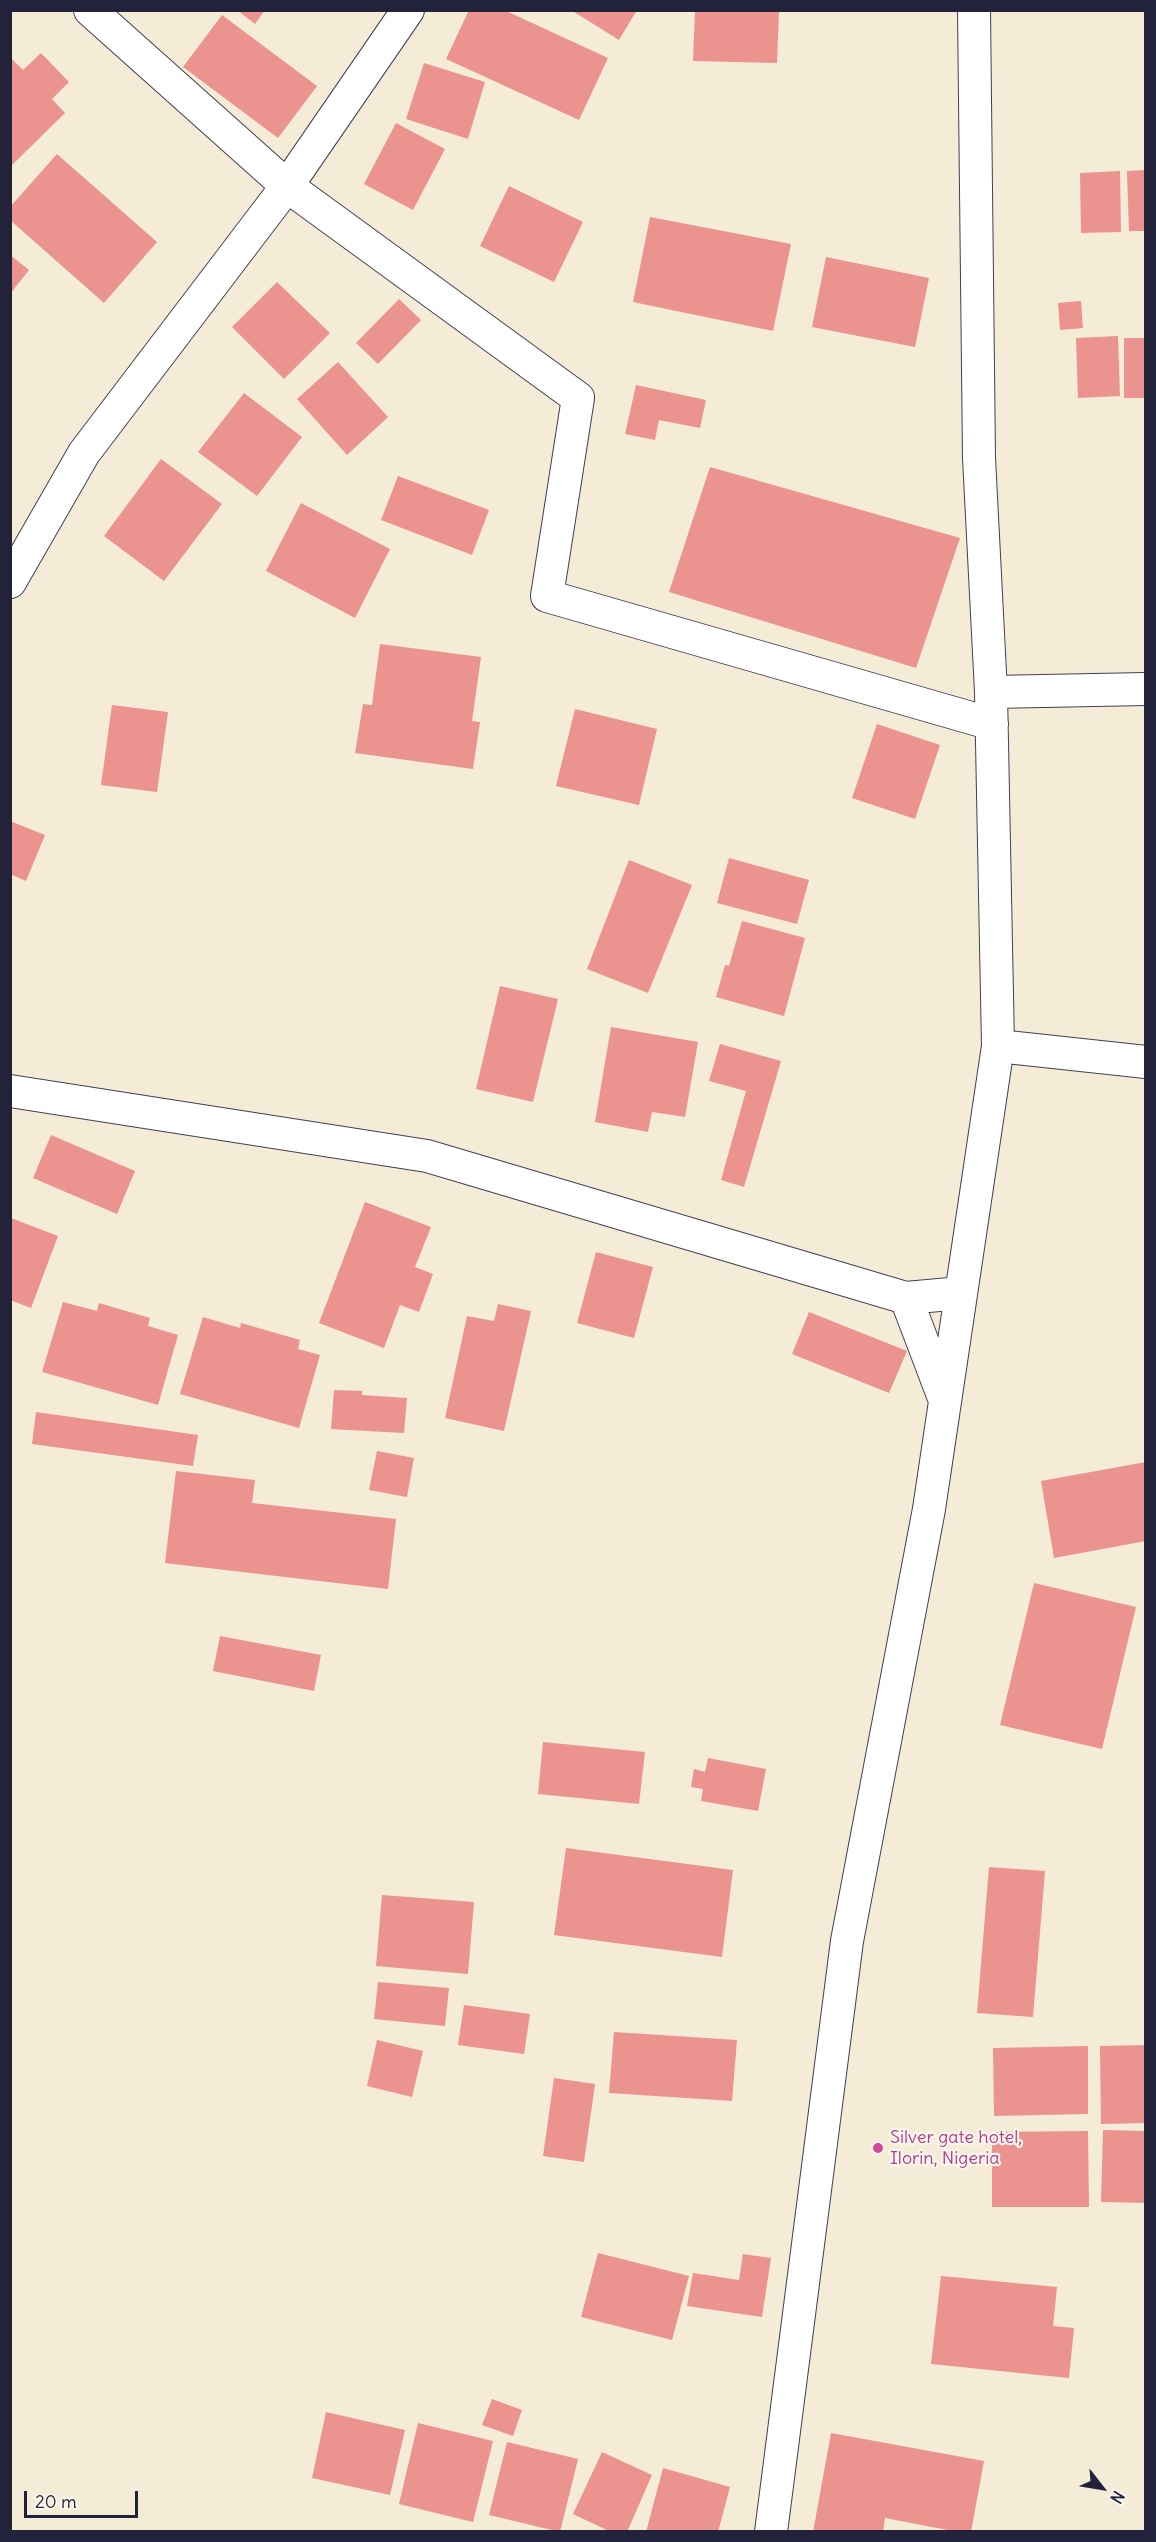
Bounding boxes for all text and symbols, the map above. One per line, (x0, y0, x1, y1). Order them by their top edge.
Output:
place label: Silver gate hotel, Ilorin, Nigeria (890, 2127, 1022, 2170)
marker: Silver gate hotel, Ilorin, Nigeria (871, 2141, 885, 2155)
north arrow (1072, 2458, 1132, 2518)
scale bar (27, 2479, 141, 2517)
text: N (1106, 2487, 1129, 2507)
text: 20 m (35, 2490, 77, 2513)

